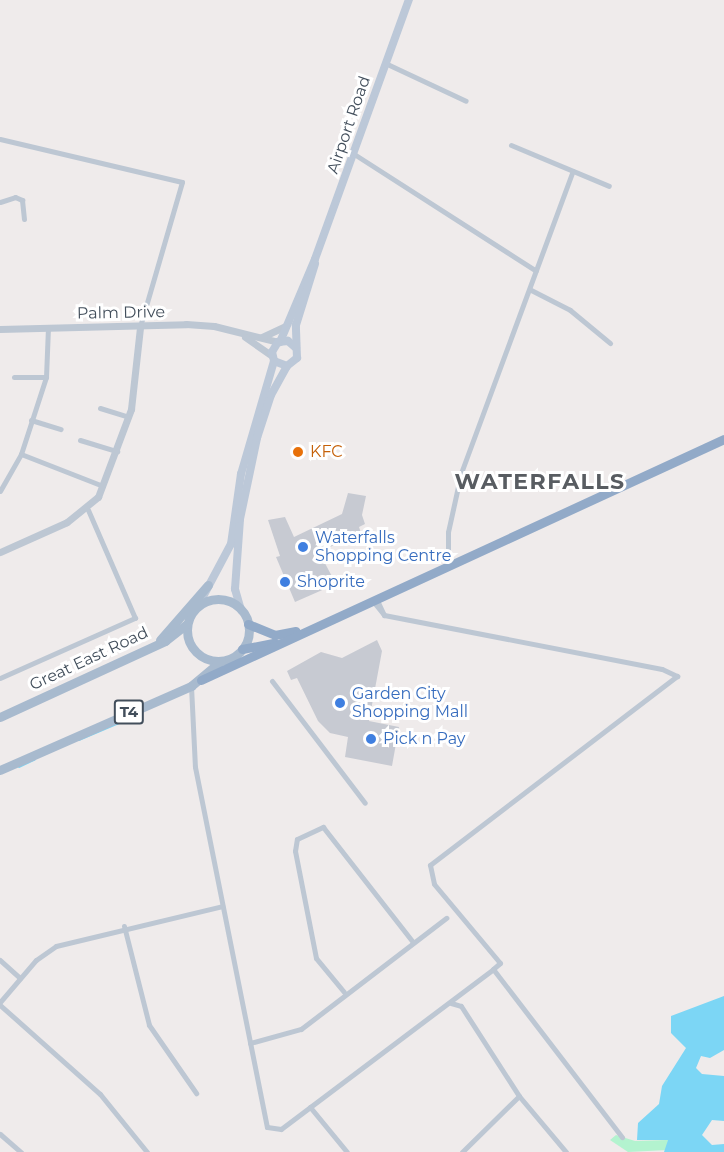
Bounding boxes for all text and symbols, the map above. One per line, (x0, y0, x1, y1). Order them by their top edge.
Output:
street label: Airport Road (323, 74, 375, 176)
street label: Palm Drive (77, 303, 165, 323)
place label: KFC (310, 442, 343, 462)
marker: KFC (291, 445, 305, 459)
district label: WATERFALLS (454, 469, 626, 495)
place label: Waterfalls Shopping Centre (315, 528, 451, 566)
marker: Waterfalls Shopping Centre (296, 540, 310, 554)
place label: Shoprite (297, 572, 365, 592)
marker: Shoprite (278, 575, 292, 589)
street label: Great East Road (27, 623, 151, 695)
place label: Garden City Shopping Mall (352, 684, 468, 722)
marker: Garden City Shopping Mall (333, 696, 347, 710)
road number: T4 (112, 700, 146, 724)
place label: Pick n Pay (383, 729, 465, 749)
marker: Pick n Pay (364, 732, 378, 746)

